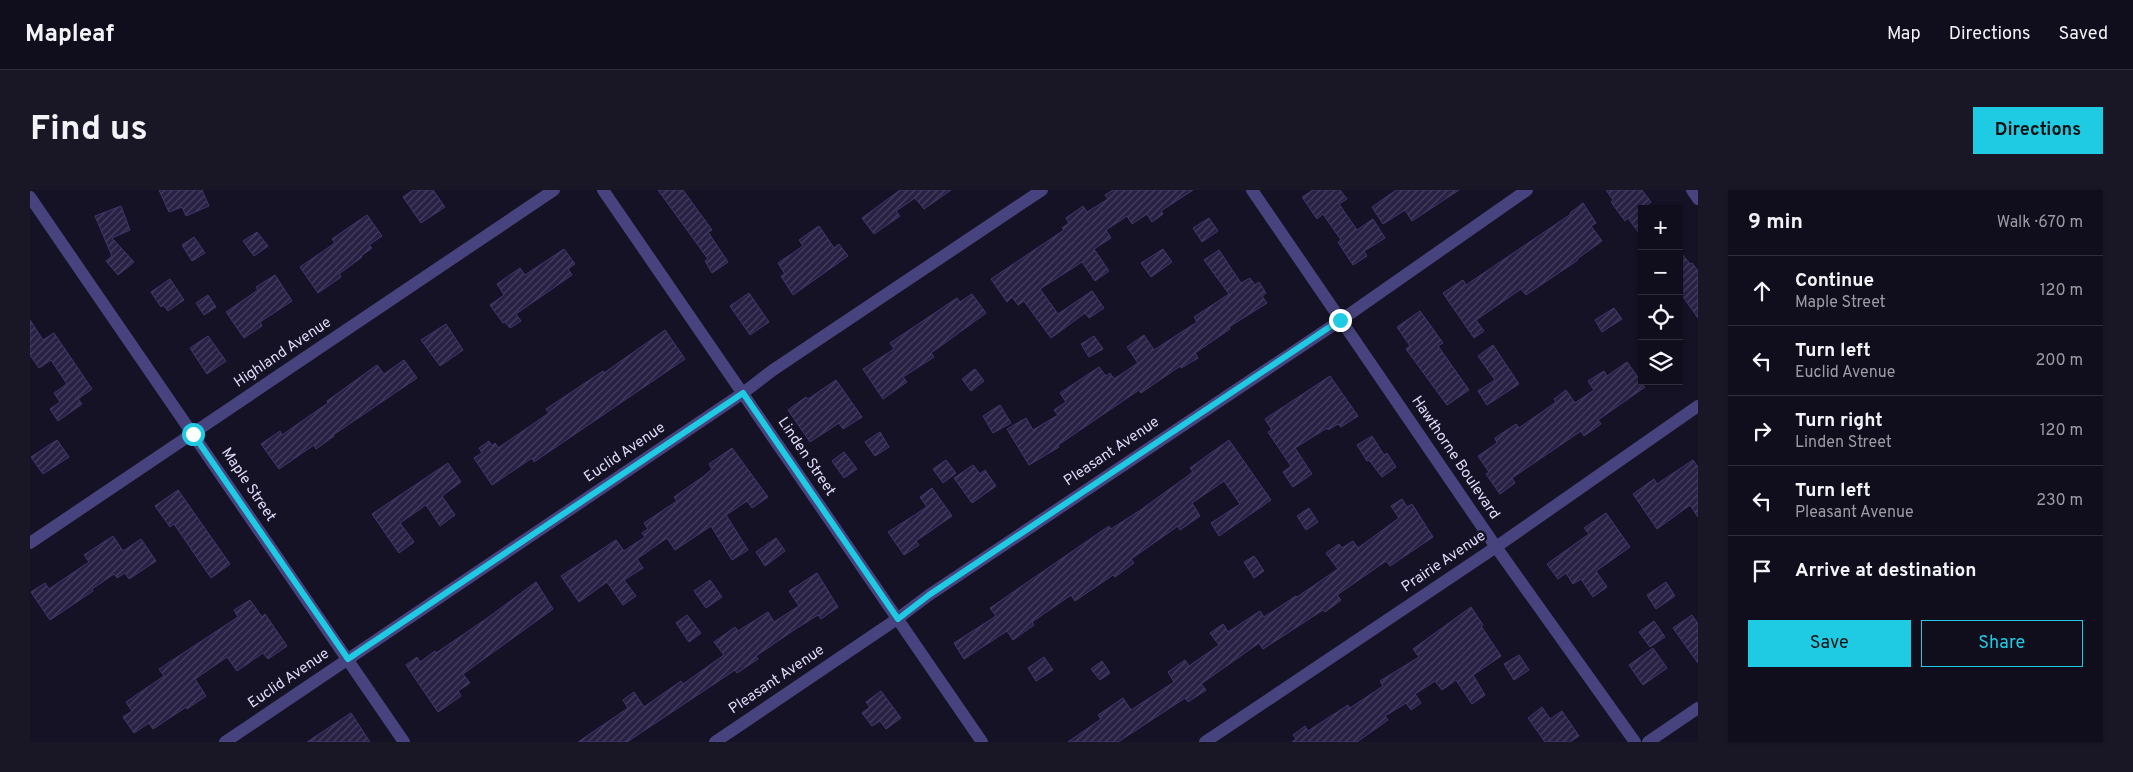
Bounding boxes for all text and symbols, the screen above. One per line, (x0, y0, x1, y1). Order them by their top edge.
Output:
text: Mapleaf (25, 20, 114, 50)
text: Map (1887, 23, 1921, 46)
text: Directions (1949, 23, 2031, 46)
text: Saved (2059, 23, 2108, 46)
button: Directions (1973, 107, 2103, 154)
text: Find us (30, 108, 148, 152)
map controls (1638, 205, 1683, 385)
button: + (1638, 205, 1683, 250)
text: 9 min (1748, 209, 1803, 236)
text: Walk · 670 m (1997, 213, 2083, 233)
button: − (1638, 250, 1683, 295)
text: Continue (1795, 269, 1874, 293)
icon: ahead (1748, 277, 1776, 305)
text: 120 m (2040, 281, 2083, 301)
text: Maple Street (1795, 293, 1886, 313)
button: locate (1638, 295, 1683, 340)
route end (1329, 309, 1352, 332)
street label: Highland Avenue (231, 313, 335, 393)
text: Turn left (1795, 339, 1871, 363)
button: layers (1638, 340, 1683, 385)
icon: left (1748, 347, 1776, 375)
text: 200 m (2035, 351, 2083, 371)
text: Euclid Avenue (1795, 363, 1895, 383)
street label: Hawthorne Boulevard (1407, 393, 1503, 523)
text: Turn right (1795, 409, 1883, 433)
street label: Pleasant Avenue (1061, 413, 1163, 491)
street label: Linden Street (773, 414, 839, 500)
icon: right (1748, 417, 1776, 445)
street label: Euclid Avenue (581, 419, 669, 487)
text: 120 m (2040, 421, 2083, 441)
route start (182, 423, 205, 446)
text: Linden Street (1795, 433, 1892, 453)
street label: Maple Street (216, 444, 280, 526)
text: Turn left (1795, 479, 1871, 503)
icon: left (1748, 487, 1776, 515)
text: 230 m (2036, 491, 2083, 511)
text: Pleasant Avenue (1795, 503, 1914, 523)
street label: Prairie Avenue (1398, 527, 1490, 597)
icon: arrive (1748, 557, 1776, 585)
text: Arrive at destination (1795, 559, 1976, 583)
button: Save (1748, 620, 1911, 667)
button: Share (1921, 620, 2083, 667)
street label: Pleasant Avenue (726, 641, 828, 719)
street label: Euclid Avenue (245, 645, 333, 713)

